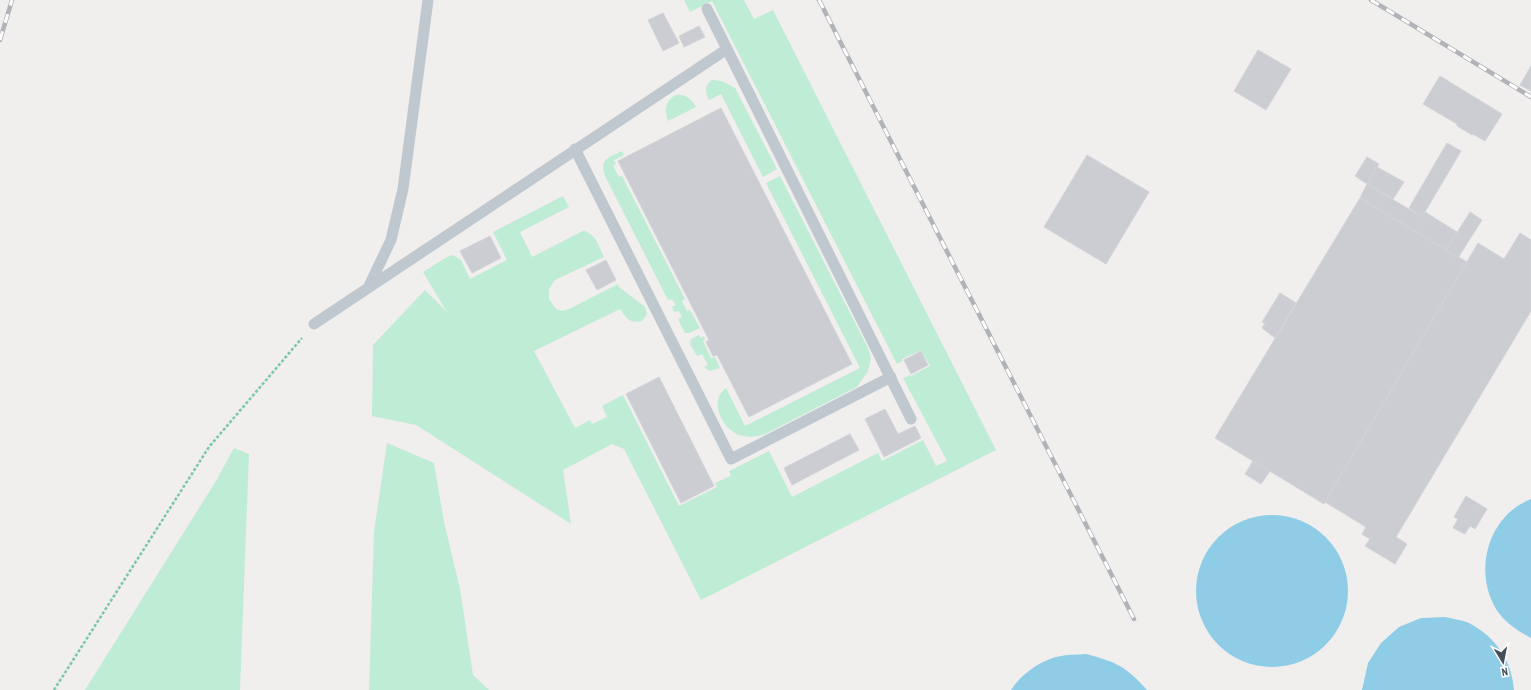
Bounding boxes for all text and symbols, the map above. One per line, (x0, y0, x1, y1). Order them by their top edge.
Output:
north arrow (1483, 642, 1523, 682)
text: N (1501, 664, 1509, 679)

